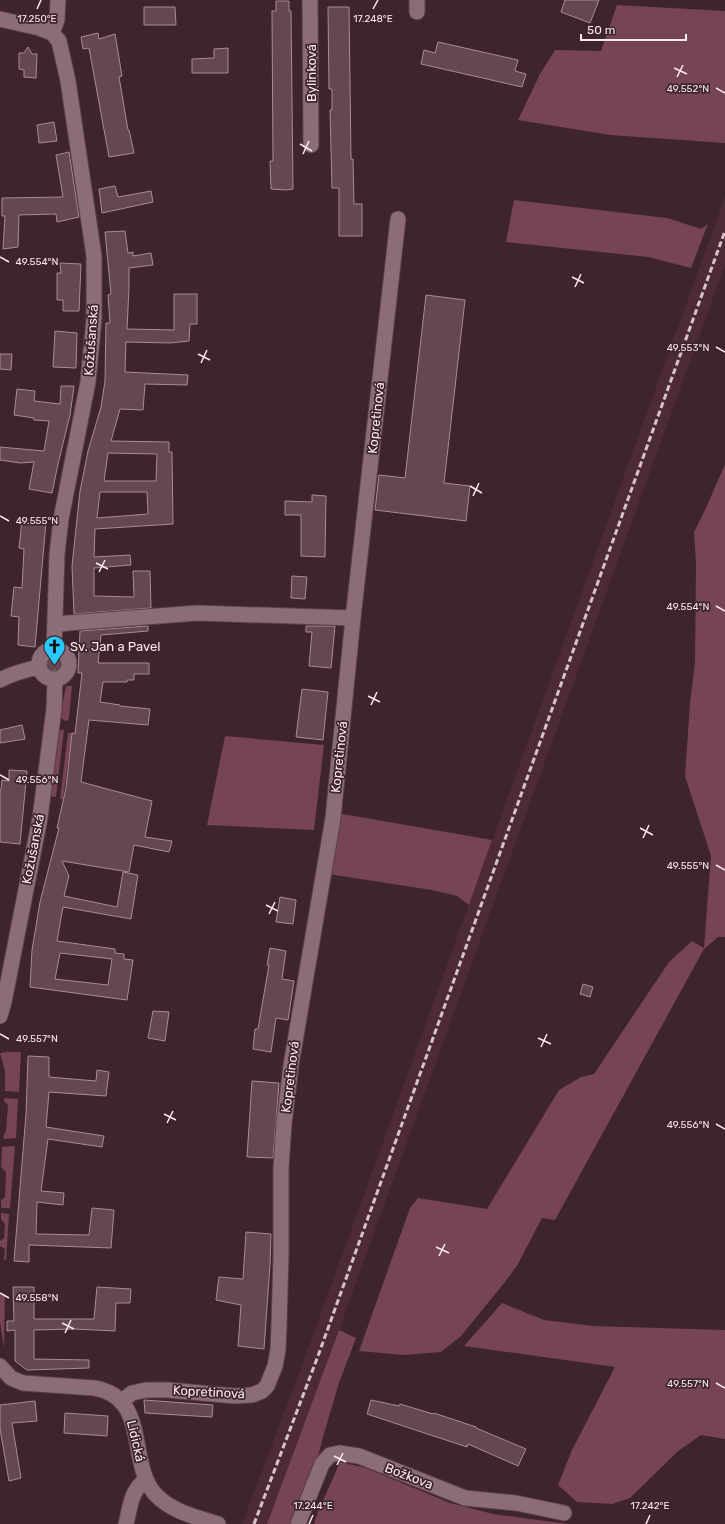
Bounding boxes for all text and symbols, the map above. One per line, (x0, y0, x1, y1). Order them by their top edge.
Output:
text: 17.250°E (17, 13, 57, 25)
text: 17.248°E (353, 13, 393, 25)
scale bar (581, 16, 686, 42)
text: 50 m (587, 23, 615, 37)
street label: Bylinková (304, 44, 319, 102)
text: 49.552°N (667, 83, 709, 95)
text: 49.554°N (16, 256, 58, 268)
street label: Kožušanská (81, 304, 101, 376)
text: 49.553°N (667, 342, 709, 354)
street label: Kopretinová (365, 381, 387, 455)
text: 49.555°N (16, 515, 58, 527)
text: 49.554°N (667, 601, 709, 613)
church icon: Sv. Jan a Pavel (41, 633, 67, 666)
place label: Sv. Jan a Pavel (70, 639, 160, 654)
street label: Kopretinová (328, 720, 350, 794)
text: 49.556°N (16, 774, 58, 786)
street label: Kožušanská (19, 813, 47, 885)
text: 49.555°N (667, 860, 709, 872)
text: 49.557°N (16, 1033, 58, 1045)
street label: Kopretinová (278, 1040, 302, 1114)
text: 49.556°N (667, 1119, 709, 1131)
text: 49.558°N (15, 1292, 59, 1304)
text: 49.557°N (667, 1378, 709, 1390)
street label: Kopretinová (173, 1383, 245, 1401)
street label: Lidická (124, 1419, 148, 1463)
street label: Božkova (383, 1460, 435, 1492)
text: 17.244°E (293, 1500, 333, 1512)
text: 17.242°E (630, 1500, 670, 1512)

